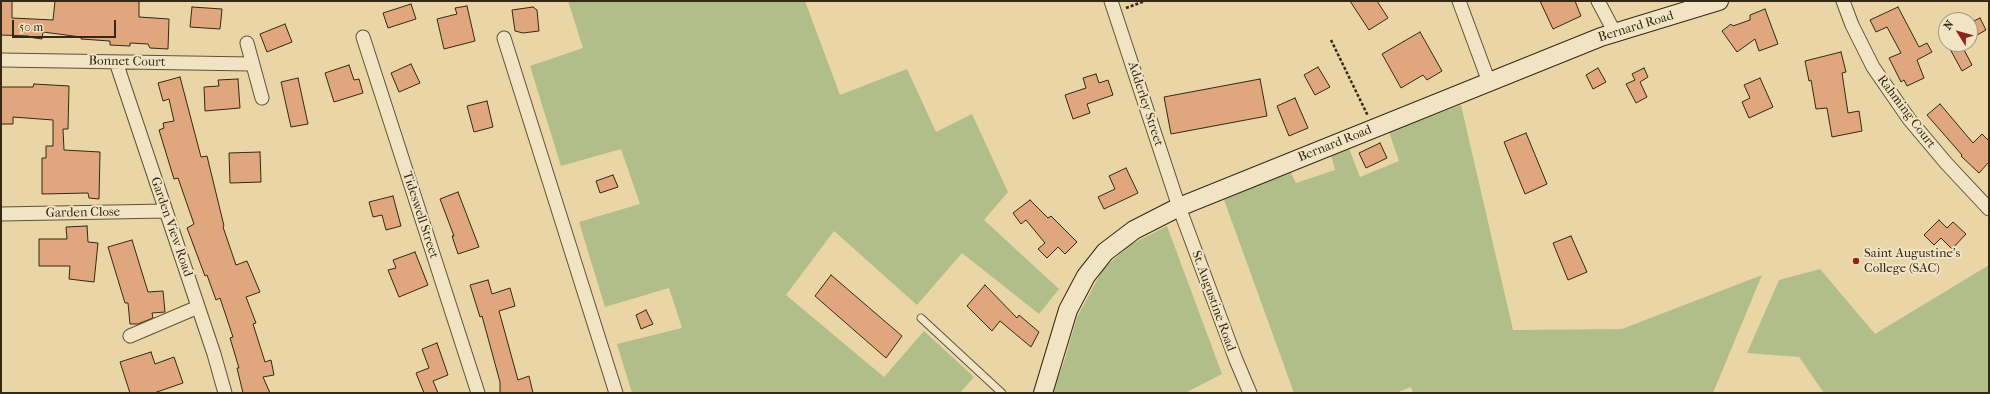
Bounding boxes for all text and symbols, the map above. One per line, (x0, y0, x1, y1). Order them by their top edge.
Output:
street label: Bernard Road (1596, 8, 1676, 46)
scale bar (14, 12, 118, 38)
north arrow (1938, 12, 1978, 52)
text: N (1941, 18, 1957, 32)
text: 50 m (19, 20, 43, 34)
street label: Bonnet Court (89, 54, 165, 70)
street label: Adderley Street (1124, 60, 1166, 148)
street label: Rahming Court (1873, 72, 1939, 152)
street label: Bernard Road (1296, 122, 1374, 166)
street label: Tideswell Street (399, 169, 441, 261)
street label: Garden View Road (147, 175, 195, 279)
street label: Garden Close (46, 205, 120, 221)
place label: Saint Augustine's College (SAC) (1864, 246, 1960, 277)
street label: St. Augustine Road (1188, 249, 1238, 353)
marker: Saint Augustine's College (SAC) (1851, 256, 1861, 266)

